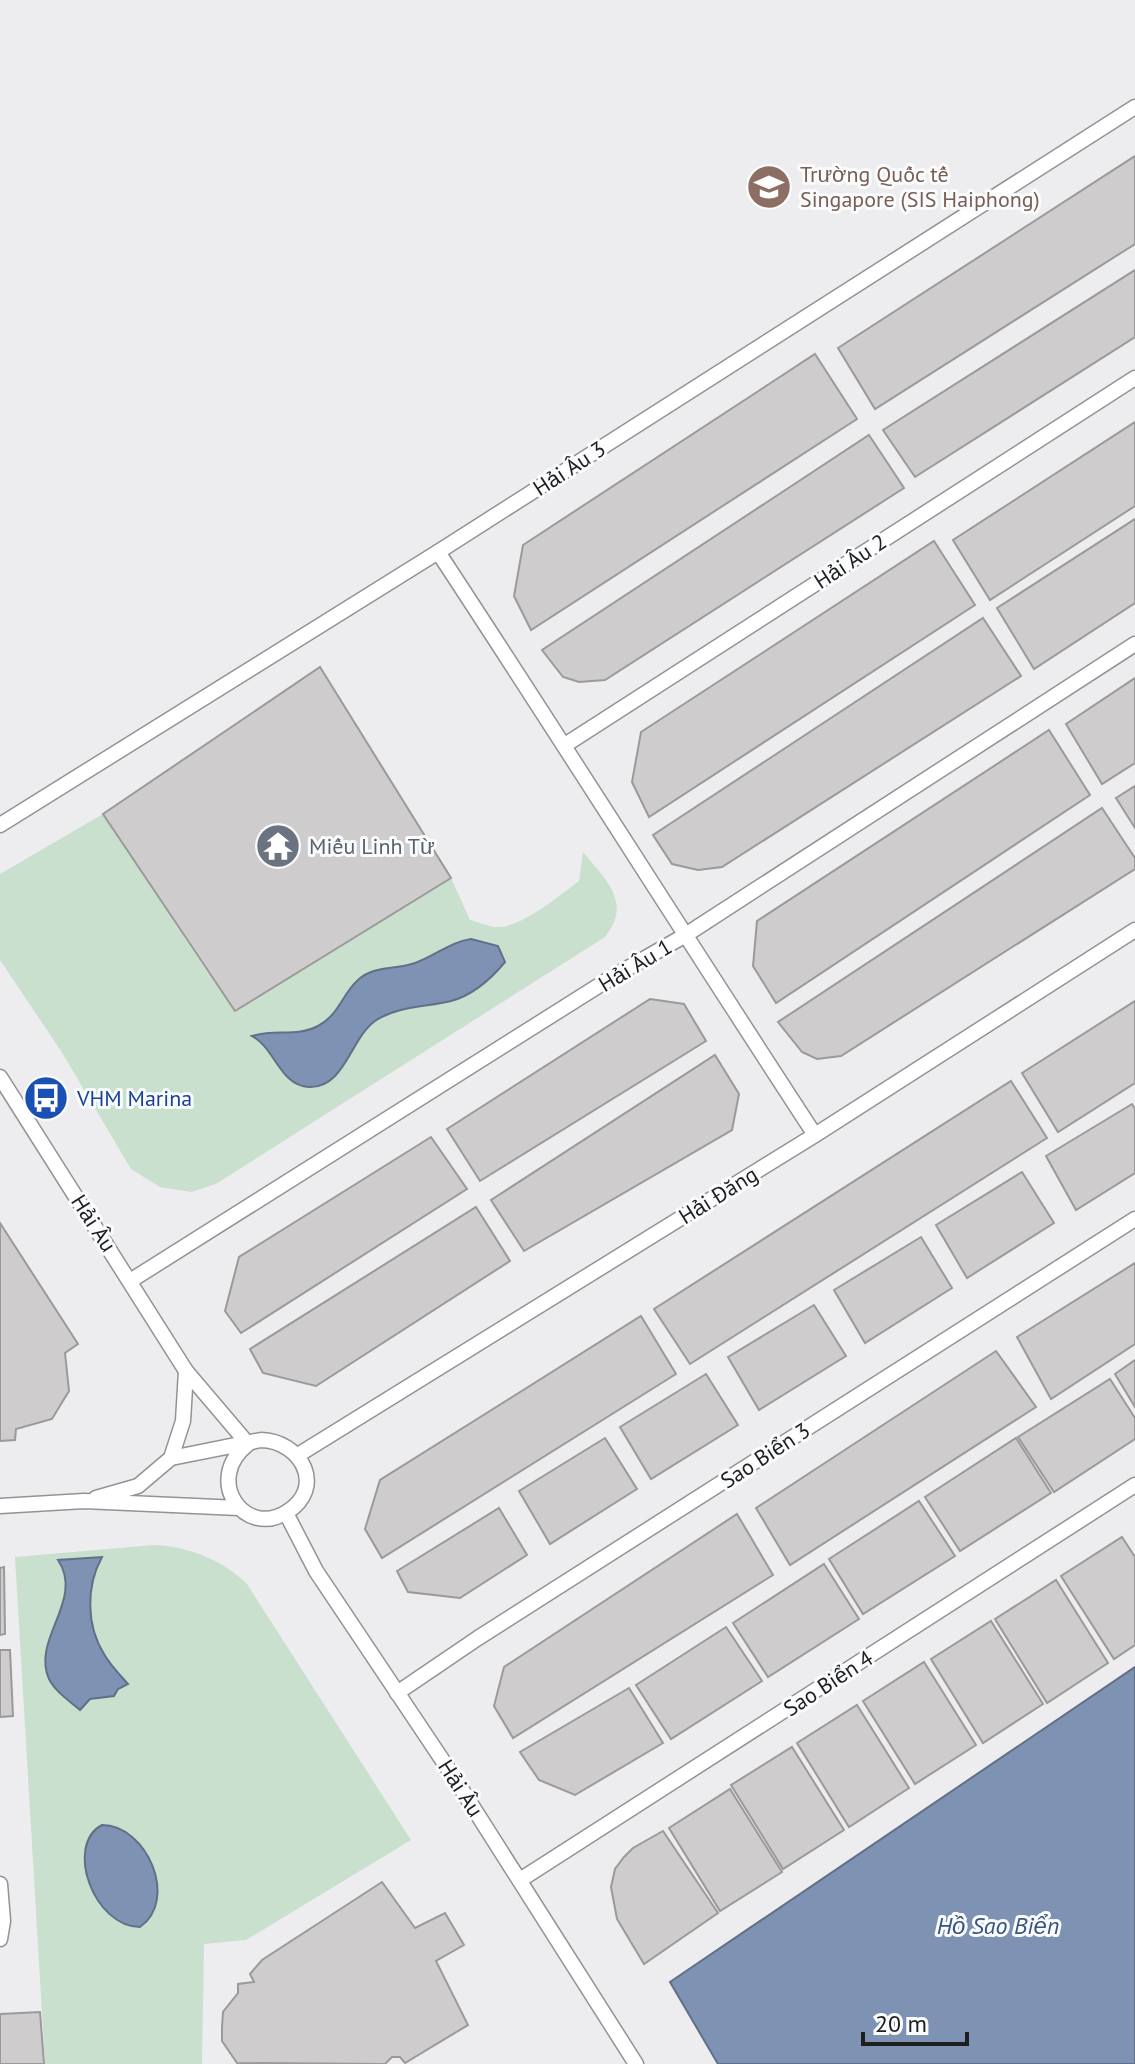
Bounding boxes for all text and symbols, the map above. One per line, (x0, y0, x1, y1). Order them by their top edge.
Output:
place label: Trường Quốc tế Singapore (SIS Haiphong) (800, 160, 1040, 213)
school or university icon: Trường Quốc tế Singapore (SIS Haiphong) (745, 163, 793, 211)
street label: Hải Âu 3 (528, 434, 610, 502)
street label: Hải Âu 2 (809, 527, 891, 595)
temple icon: Miếu Linh Từ (254, 822, 302, 870)
place label: Miếu Linh Từ (309, 832, 435, 860)
street label: Hải Âu 1 (593, 932, 677, 998)
bus stop icon: VHM Marina (22, 1074, 70, 1122)
place label: VHM Marina (76, 1084, 192, 1112)
street label: Hải Đăng (673, 1160, 763, 1230)
street label: Hải Âu (65, 1189, 123, 1257)
street label: Sao Biển 3 (715, 1416, 815, 1494)
street label: Sao Biển 4 (778, 1644, 878, 1722)
street label: Hải Âu (432, 1754, 490, 1822)
water label: Hồ Sao Biển (937, 1910, 1059, 1941)
scale bar (863, 1996, 967, 2046)
text: 20 m (875, 2008, 927, 2039)

